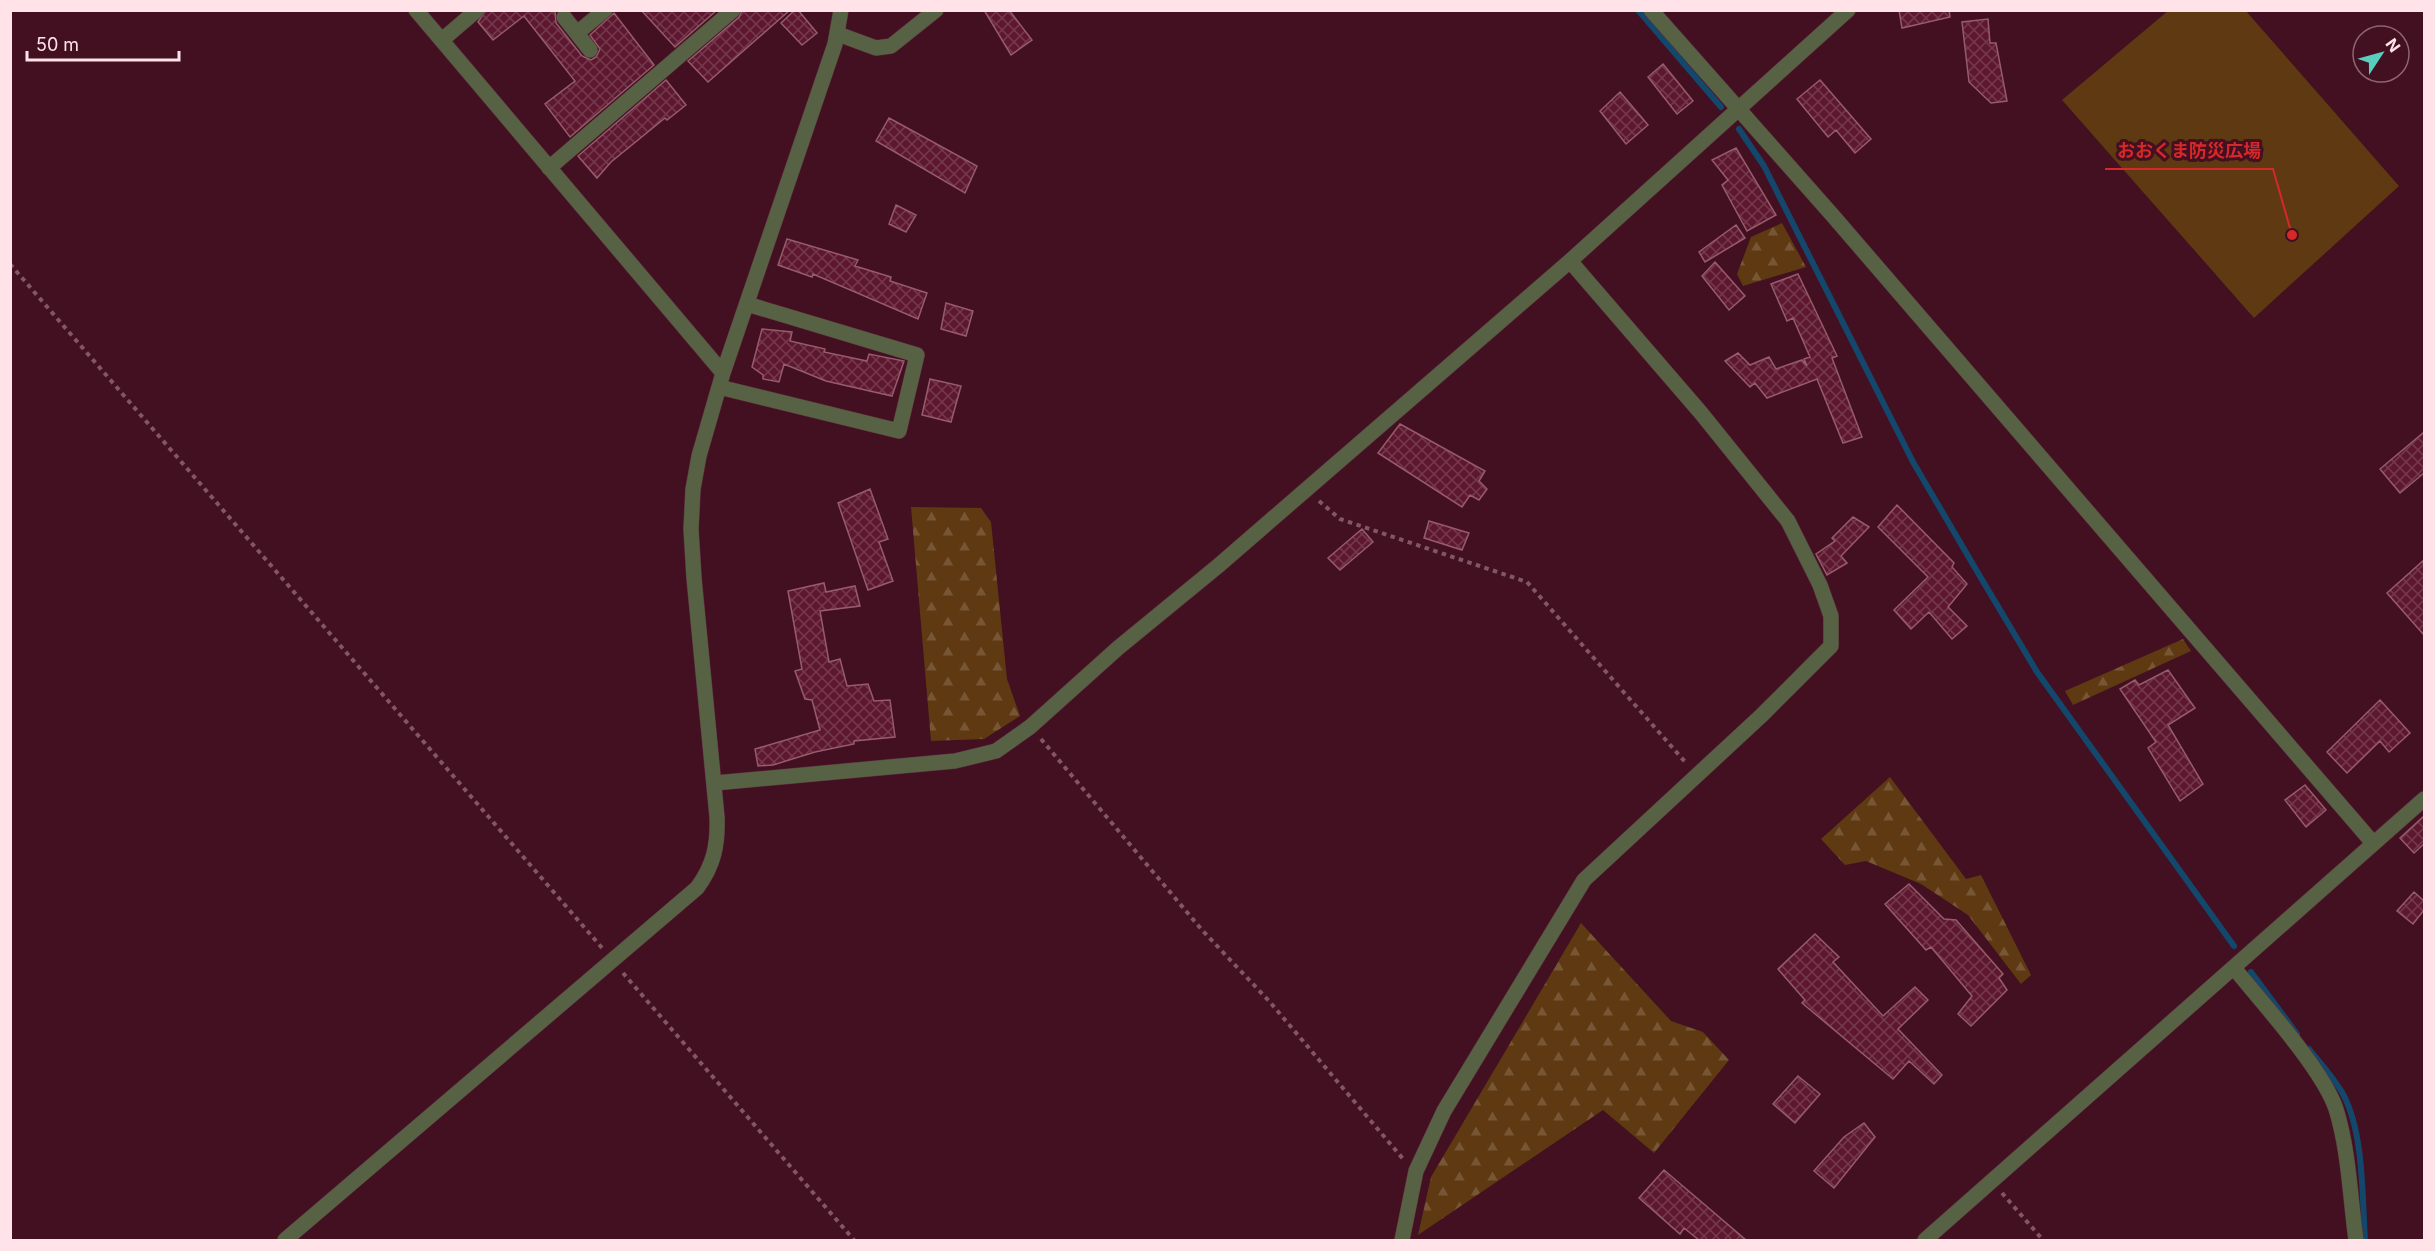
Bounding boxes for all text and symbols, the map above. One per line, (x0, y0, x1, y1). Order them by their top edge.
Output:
scale bar (27, 24, 178, 62)
north arrow (2351, 24, 2411, 84)
text: 50 m (36, 34, 79, 55)
text: N (2381, 34, 2405, 56)
callout: おおくま防災広場 (2105, 133, 2273, 169)
text: おおくま防災広場 (2117, 140, 2261, 161)

